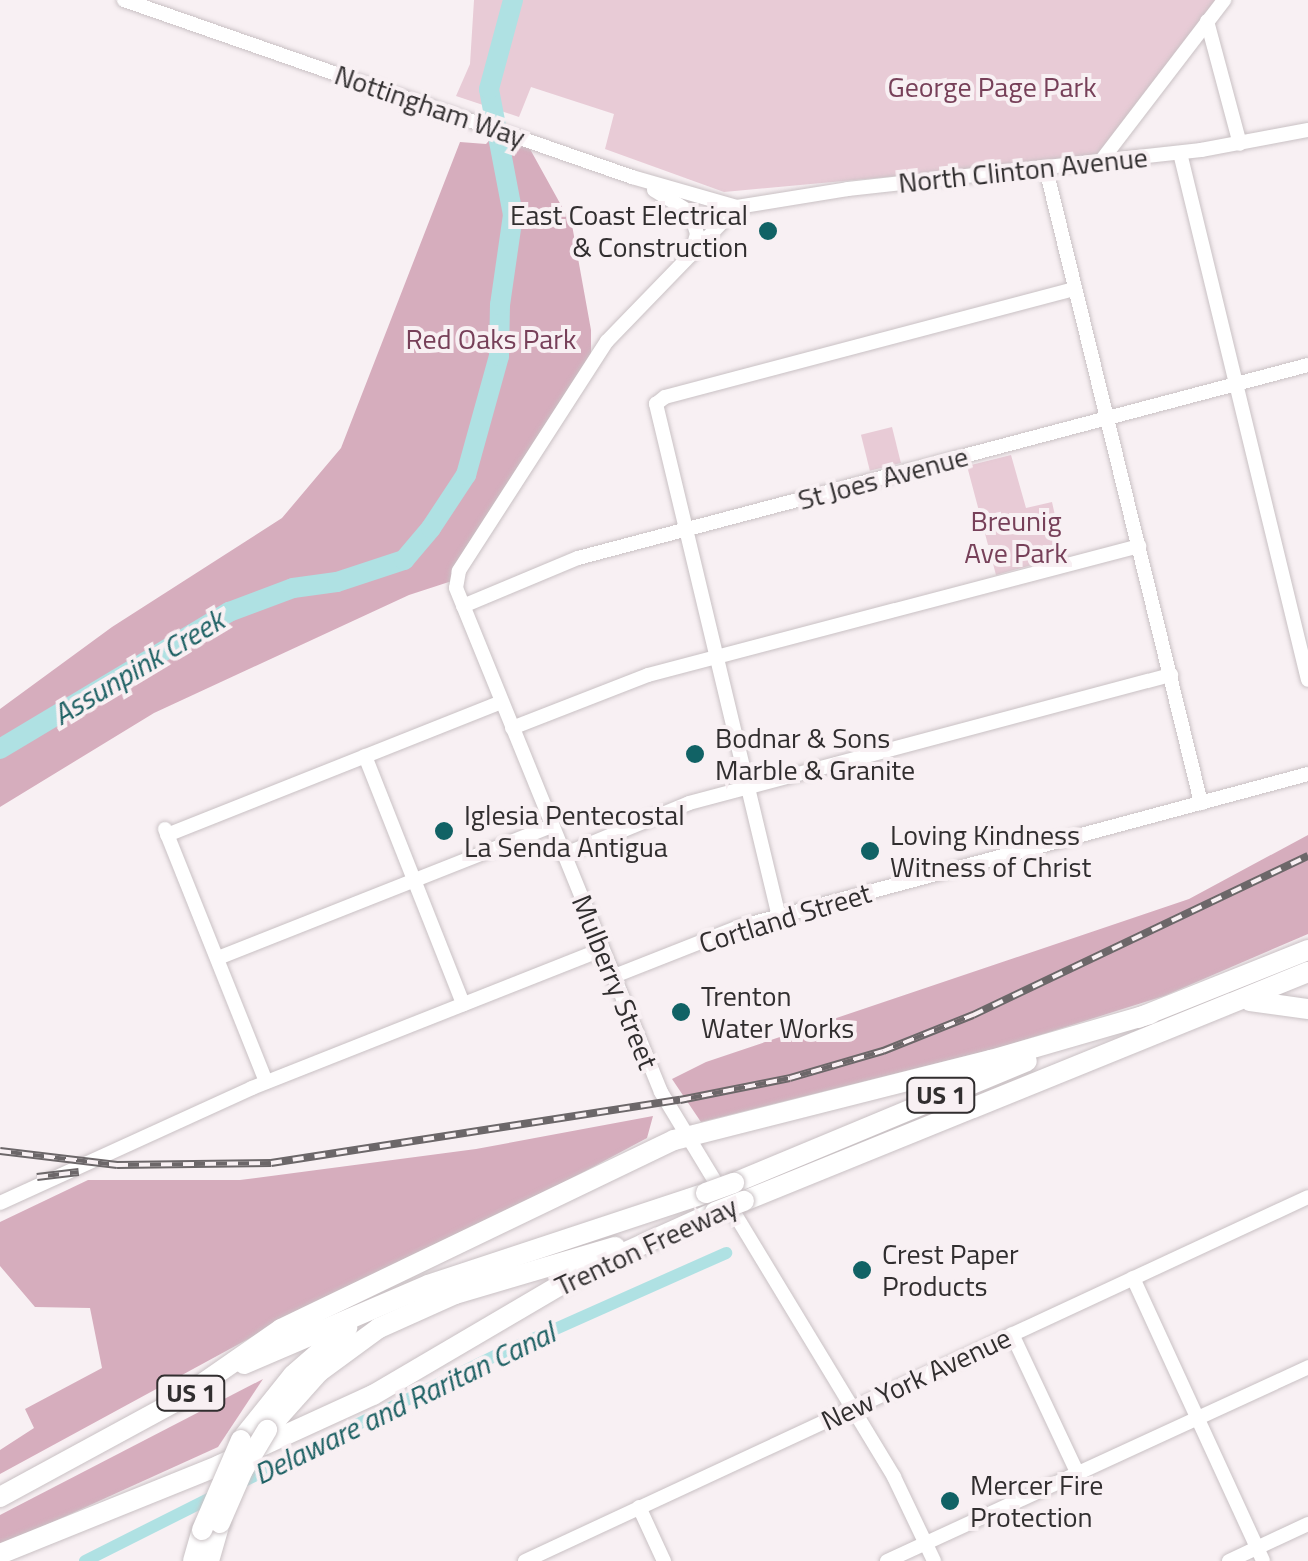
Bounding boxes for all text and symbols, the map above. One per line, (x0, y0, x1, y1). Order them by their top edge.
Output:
street label: Nottingham Way (330, 58, 530, 154)
park label: George Page Park (887, 70, 1097, 104)
street label: North Clinton Avenue (897, 140, 1149, 200)
place label: East Coast Electrical & Construction (510, 198, 748, 264)
marker: East Coast Electrical & Construction (757, 220, 779, 242)
park label: Red Oaks Park (406, 322, 576, 356)
street label: St Joes Avenue (794, 439, 972, 517)
park label: Breunig Ave Park (964, 504, 1068, 570)
water label: Assunpink Creek (46, 602, 230, 732)
place label: Bodnar & Sons Marble & Granite (715, 721, 915, 787)
marker: Bodnar & Sons Marble & Granite (684, 743, 706, 765)
place label: Iglesia Pentecostal La Senda Antigua (464, 798, 685, 864)
place label: Loving Kindness Witness of Christ (890, 818, 1091, 884)
marker: Iglesia Pentecostal La Senda Antigua (433, 820, 455, 842)
marker: Loving Kindness Witness of Christ (859, 840, 881, 862)
street label: Cortland Street (695, 876, 875, 960)
street label: Mulberry Street (565, 890, 665, 1074)
place label: Trenton Water Works (701, 979, 854, 1045)
marker: Trenton Water Works (670, 1001, 692, 1023)
road number: US 1 (906, 1075, 976, 1115)
street label: Trenton Freeway (550, 1189, 742, 1303)
place label: Crest Paper Products (882, 1237, 1019, 1303)
marker: Crest Paper Products (851, 1259, 873, 1281)
water label: Delaware and Raritan Canal (247, 1314, 561, 1492)
street label: New York Avenue (816, 1320, 1016, 1438)
road number: US 1 (156, 1373, 226, 1413)
place label: Mercer Fire Protection (970, 1468, 1103, 1534)
marker: Mercer Fire Protection (939, 1490, 961, 1512)

